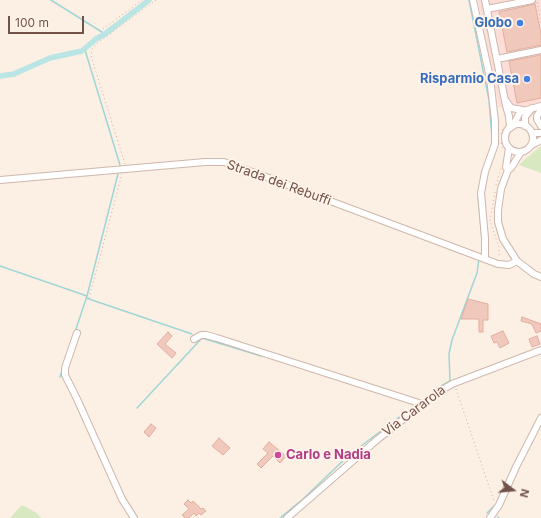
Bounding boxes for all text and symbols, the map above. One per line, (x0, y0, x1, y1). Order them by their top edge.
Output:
scale bar (10, 8, 86, 34)
text: 100 m (15, 15, 49, 30)
place label: Globo (475, 15, 512, 31)
marker: Globo (515, 18, 525, 28)
place label: Risparmio Casa (420, 71, 519, 87)
marker: Risparmio Casa (522, 74, 532, 84)
street label: Strada dei Rebuffi (225, 157, 333, 209)
street label: Via Cararola (379, 382, 449, 440)
place label: Carlo e Nadia (286, 447, 371, 463)
marker: Carlo e Nadia (273, 450, 283, 460)
north arrow (493, 470, 533, 510)
text: N (517, 487, 532, 499)

